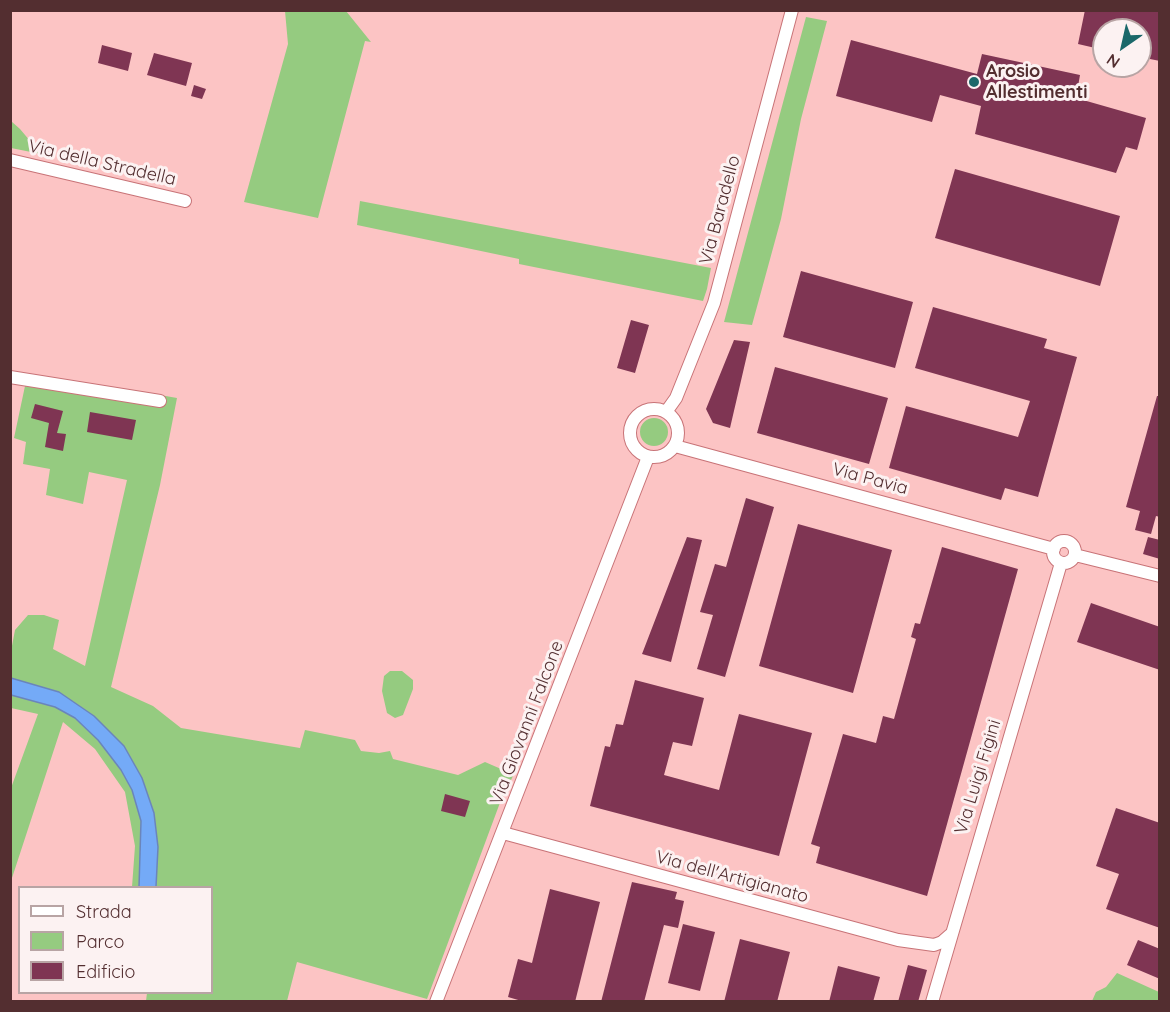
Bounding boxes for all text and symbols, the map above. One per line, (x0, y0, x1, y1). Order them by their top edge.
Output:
north arrow (1092, 18, 1152, 78)
text: N (1103, 50, 1124, 73)
place label: Arosio Allestimenti (986, 61, 1088, 104)
marker: Arosio Allestimenti (967, 75, 981, 89)
street label: Via della Stradella (26, 136, 178, 190)
street label: Via Baradello (695, 153, 745, 267)
street label: Via Pavia (830, 459, 910, 499)
street label: Via Giovanni Falcone (486, 638, 568, 808)
street label: Via Luigi Figini (950, 717, 1006, 837)
street label: Via dell'Artigianato (653, 846, 811, 908)
legend (18, 886, 213, 994)
text: Strada (76, 900, 132, 923)
text: Parco (76, 930, 124, 953)
text: Edificio (76, 960, 135, 983)

